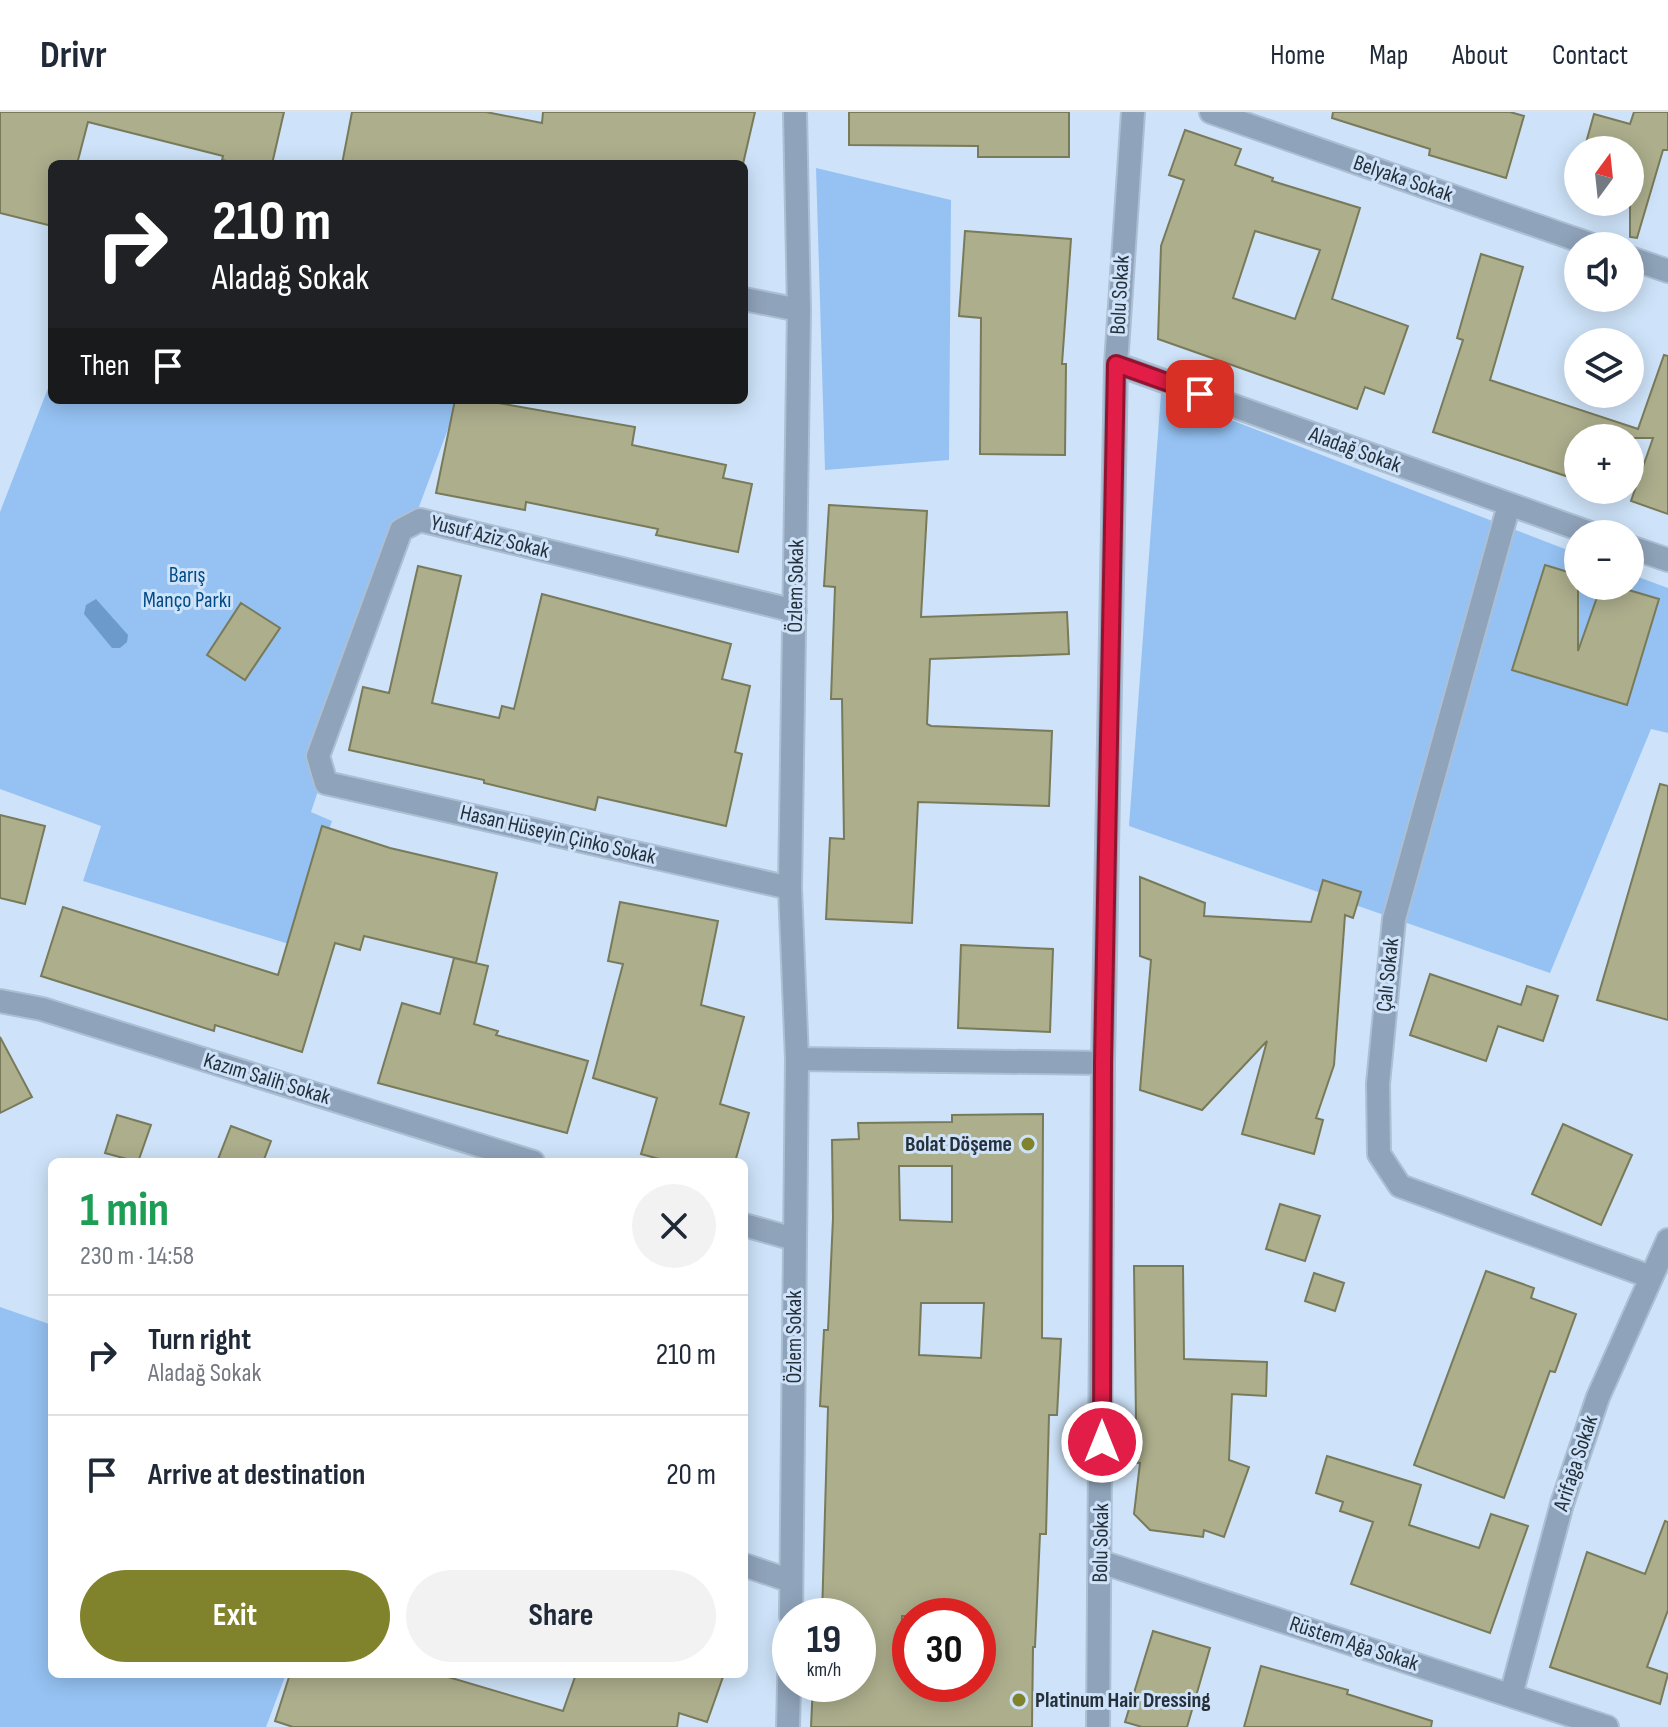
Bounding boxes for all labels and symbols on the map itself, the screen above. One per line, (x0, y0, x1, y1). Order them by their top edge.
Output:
north arrow (1564, 136, 1644, 216)
street label: Belyaka Sokak (1350, 149, 1457, 209)
street label: Bolu Sokak (1104, 254, 1136, 335)
pin (1166, 360, 1234, 428)
street label: Aladağ Sokak (1304, 421, 1405, 479)
street label: Yusuf Aziz Sokak (428, 509, 553, 565)
street label: Özlem Sokak (782, 539, 810, 633)
park label: Barış Manço Parkı (143, 562, 231, 614)
street label: Hasan Hüseyin Çinko Sokak (458, 799, 659, 871)
street label: Çalı Sokak (1371, 936, 1405, 1013)
street label: Kazım Salih Sokak (200, 1047, 334, 1111)
place label: Bolat Döşeme (905, 1131, 1012, 1158)
marker: Bolat Döşeme (1019, 1135, 1037, 1153)
street label: Özlem Sokak (781, 1290, 808, 1384)
position arrow (1060, 1400, 1144, 1484)
street label: Arifağa Sokak (1548, 1411, 1604, 1515)
street label: Bolu Sokak (1087, 1502, 1115, 1583)
speed limit sign: 30 (892, 1598, 996, 1702)
street label: Rüstem Ağa Sokak (1286, 1610, 1423, 1678)
place label: Platinum Hair Dressing (1035, 1687, 1211, 1714)
marker: Platinum Hair Dressing (1010, 1691, 1028, 1709)

